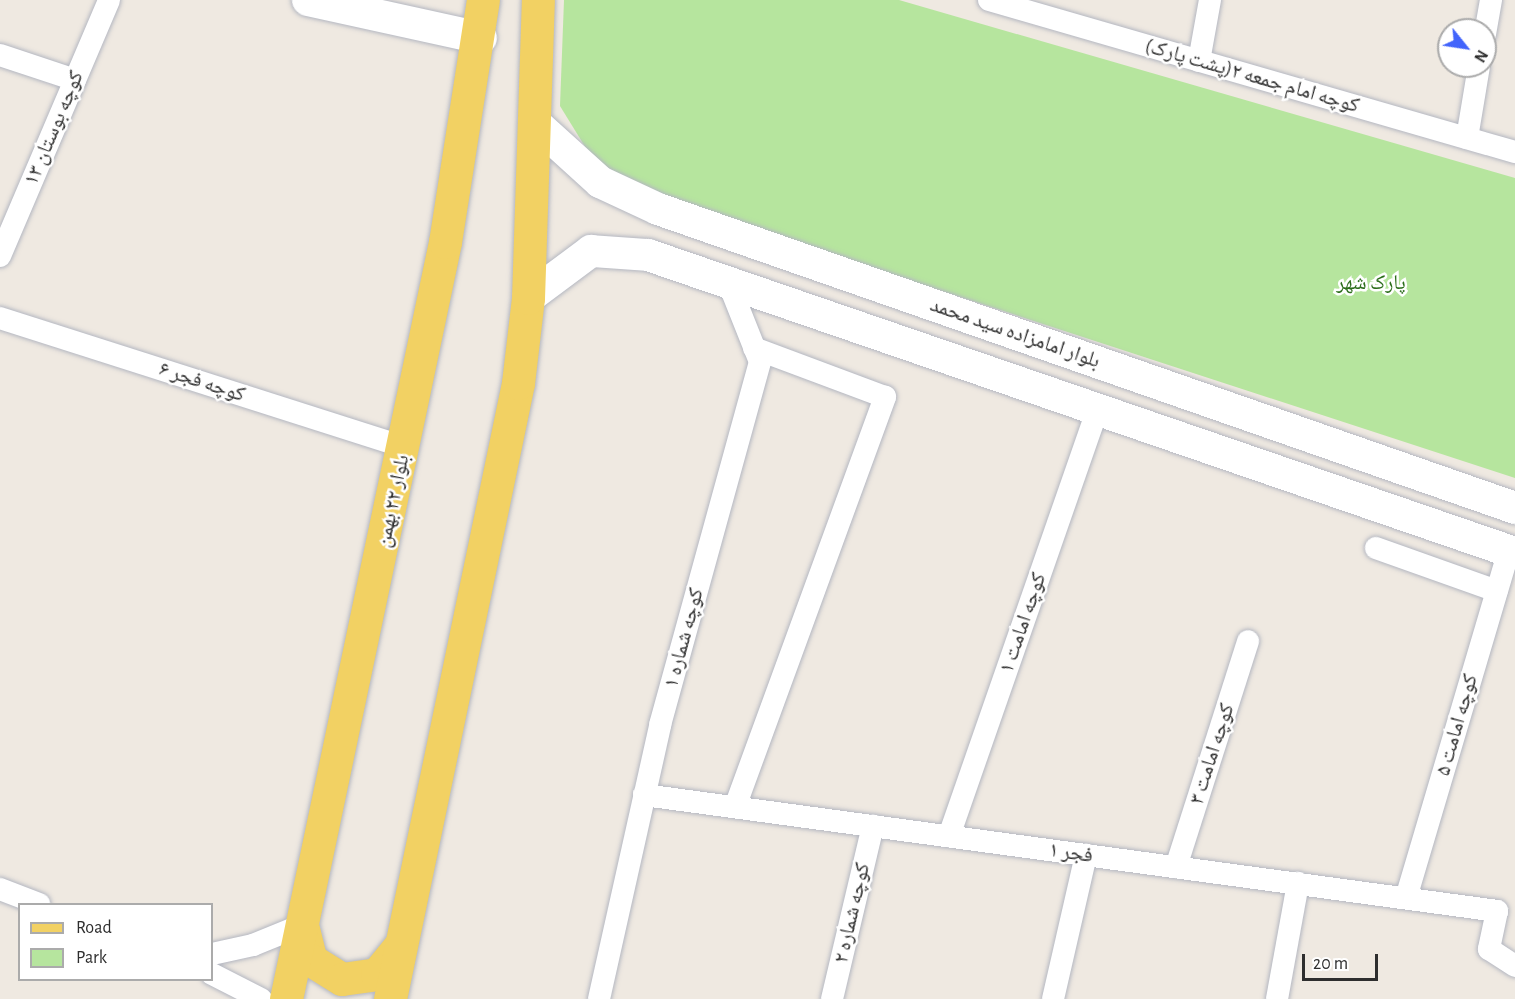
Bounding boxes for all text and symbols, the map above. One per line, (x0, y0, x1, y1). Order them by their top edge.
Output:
north arrow (1437, 18, 1497, 78)
street label: کوچه امام جمعه ۲(پشت پارک) (1142, 33, 1362, 119)
text: N (1471, 47, 1491, 65)
street label: کوچه بوستان ۱۳ (19, 67, 89, 189)
park label: پارک شهر (1336, 270, 1406, 296)
street label: بلوار امامزاده سید محمد (927, 292, 1103, 374)
street label: کوچه فجر ۶ (156, 356, 248, 408)
street label: بلوار ۲۲ بهمن (371, 452, 415, 550)
street label: کوچه امامت ۱ (994, 570, 1052, 676)
street label: کوچه شماره ۱ (659, 585, 709, 691)
street label: کوچه امامت ۵ (1431, 671, 1483, 779)
street label: کوچه امامت ۳ (1184, 700, 1240, 808)
street label: فجر ۱ (1047, 837, 1095, 869)
street label: کوچه شماره ۲ (828, 860, 876, 966)
legend (18, 903, 213, 981)
text: Road (76, 919, 112, 937)
scale bar (1305, 942, 1382, 980)
text: Park (76, 949, 107, 967)
text: 20 m (1313, 955, 1348, 973)

